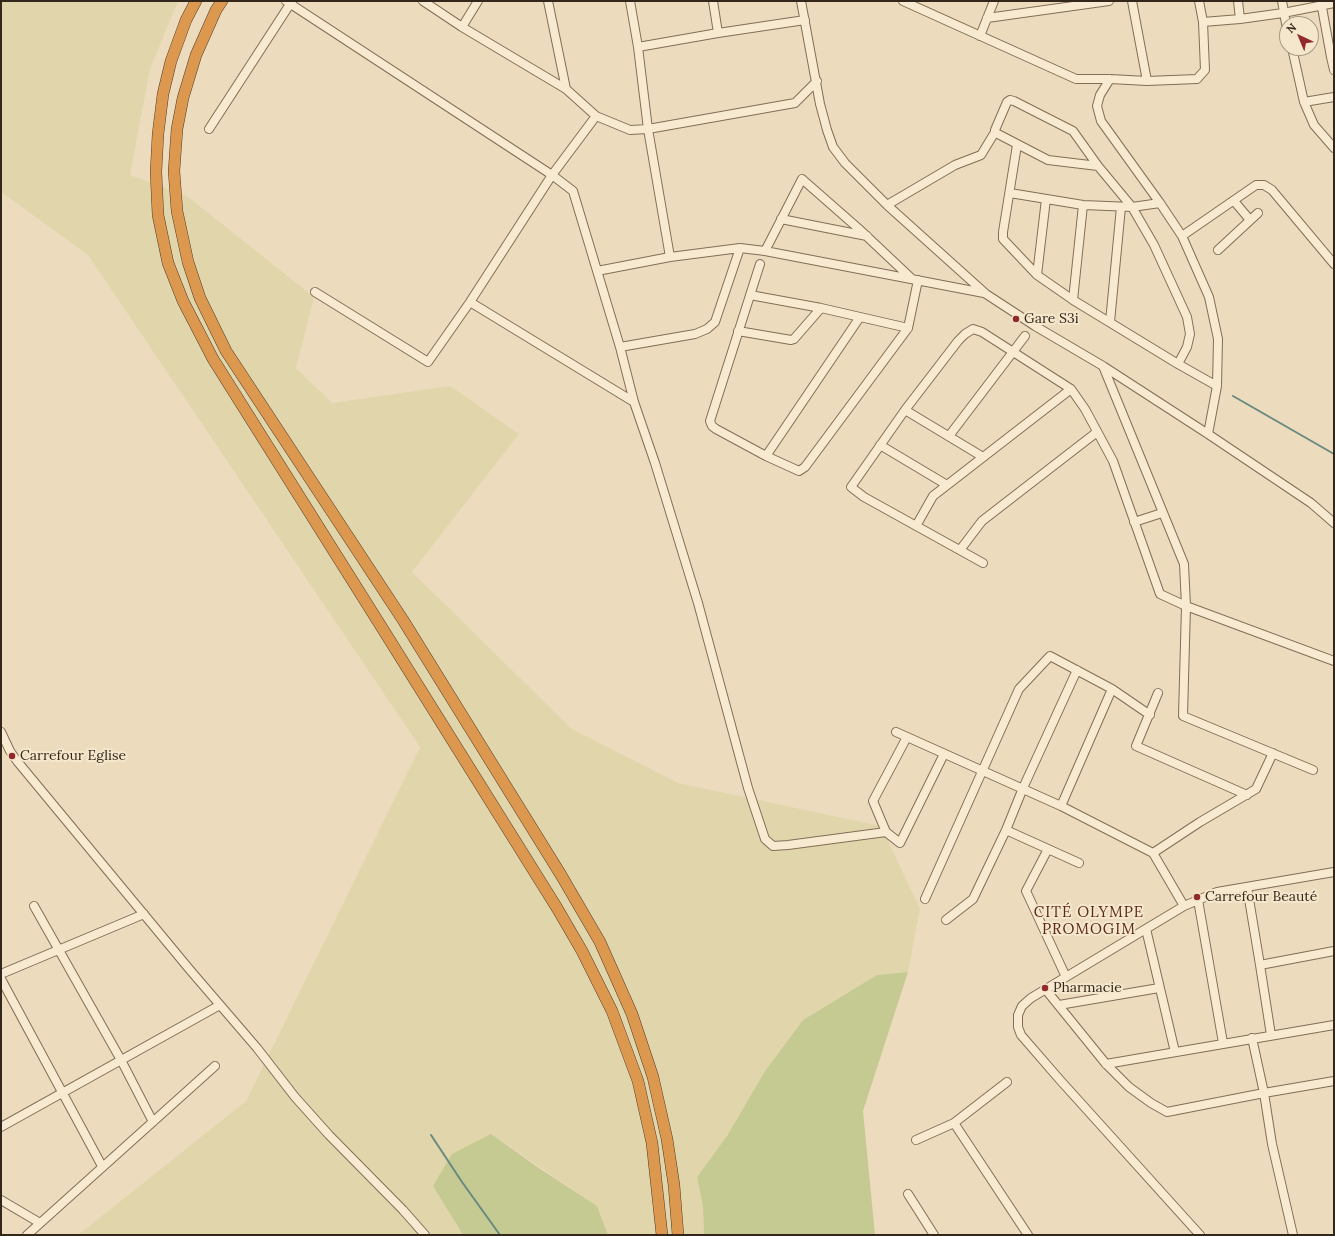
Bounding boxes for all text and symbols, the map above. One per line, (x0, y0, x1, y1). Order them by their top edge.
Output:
north arrow (1279, 16, 1319, 56)
text: N (1283, 20, 1299, 36)
place label: Gare S3i (1024, 311, 1079, 327)
marker: Gare S3i (1011, 314, 1021, 324)
place label: Carrefour Eglise (20, 748, 126, 764)
marker: Carrefour Eglise (7, 751, 17, 761)
place label: Carrefour Beauté (1205, 889, 1317, 905)
marker: Carrefour Beauté (1192, 892, 1202, 902)
district label: CITÉ OLYMPE PROMOGIM (1034, 904, 1144, 939)
place label: Pharmacie (1053, 980, 1122, 996)
marker: Pharmacie (1040, 983, 1050, 993)

